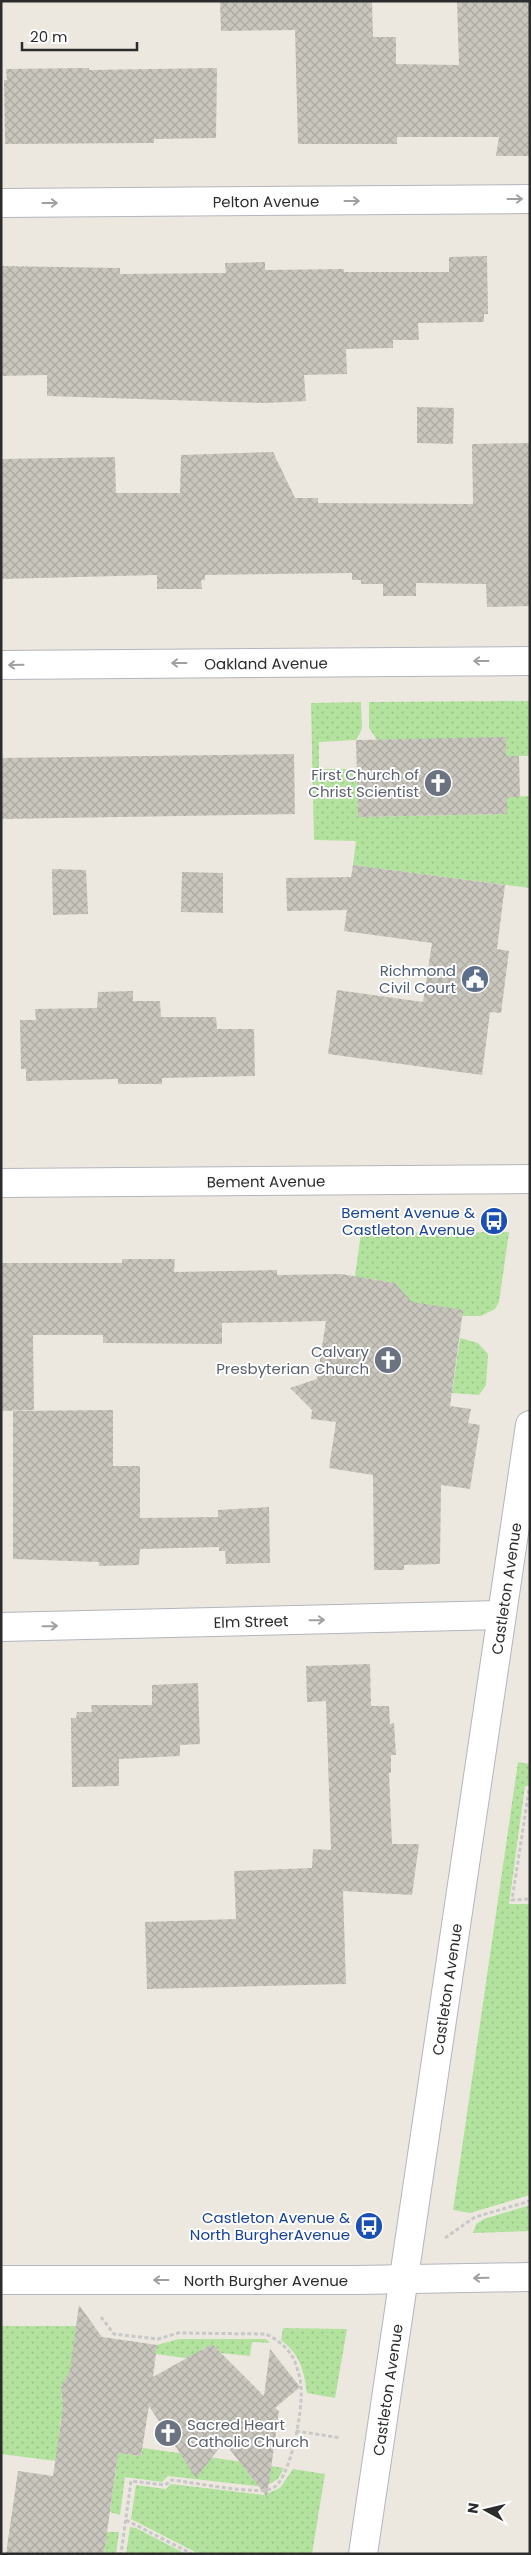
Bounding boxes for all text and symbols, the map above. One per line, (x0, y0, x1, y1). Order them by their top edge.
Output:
scale bar (22, 20, 138, 52)
text: 20 m (30, 26, 68, 47)
street label: Pelton Avenue (213, 190, 319, 212)
one-way arrow (506, 194, 523, 204)
one-way arrow (344, 196, 360, 205)
one-way arrow (42, 198, 58, 208)
street label: Oakland Avenue (204, 652, 328, 674)
one-way arrow (473, 656, 490, 666)
one-way arrow (171, 659, 187, 668)
one-way arrow (8, 660, 24, 670)
place label: First Church of Christ Scientist (308, 764, 419, 802)
church icon: First Church of Christ Scientist (423, 768, 453, 798)
place label: Richmond Civil Court (379, 960, 456, 998)
public building icon: Richmond Civil Court (460, 964, 490, 994)
street label: Bement Avenue (207, 1170, 325, 1192)
place label: Bement Avenue & Castleton Avenue (341, 1202, 475, 1240)
bus stop icon: Bement Avenue & Castleton Avenue (479, 1206, 509, 1236)
place label: Calvary Presbyterian Church (216, 1341, 370, 1379)
church icon: Calvary Presbyterian Church (373, 1345, 403, 1375)
street label: Castleton Avenue (486, 1521, 526, 1656)
street label: Elm Street (213, 1610, 289, 1632)
one-way arrow (309, 1615, 325, 1624)
one-way arrow (42, 1621, 58, 1631)
street label: Castleton Avenue (426, 1922, 467, 2057)
place label: Castleton Avenue & North BurgherAvenue (190, 2207, 350, 2245)
bus stop icon: Castleton Avenue & North BurgherAvenue (354, 2211, 384, 2241)
street label: North Burgher Avenue (184, 2270, 348, 2291)
one-way arrow (473, 2273, 490, 2283)
one-way arrow (153, 2275, 170, 2285)
street label: Castleton Avenue (367, 2322, 407, 2457)
place label: Sacred Heart Catholic Church (187, 2414, 309, 2452)
church icon: Sacred Heart Catholic Church (153, 2418, 183, 2448)
north arrow (461, 2485, 511, 2535)
text: N (462, 2502, 484, 2515)

